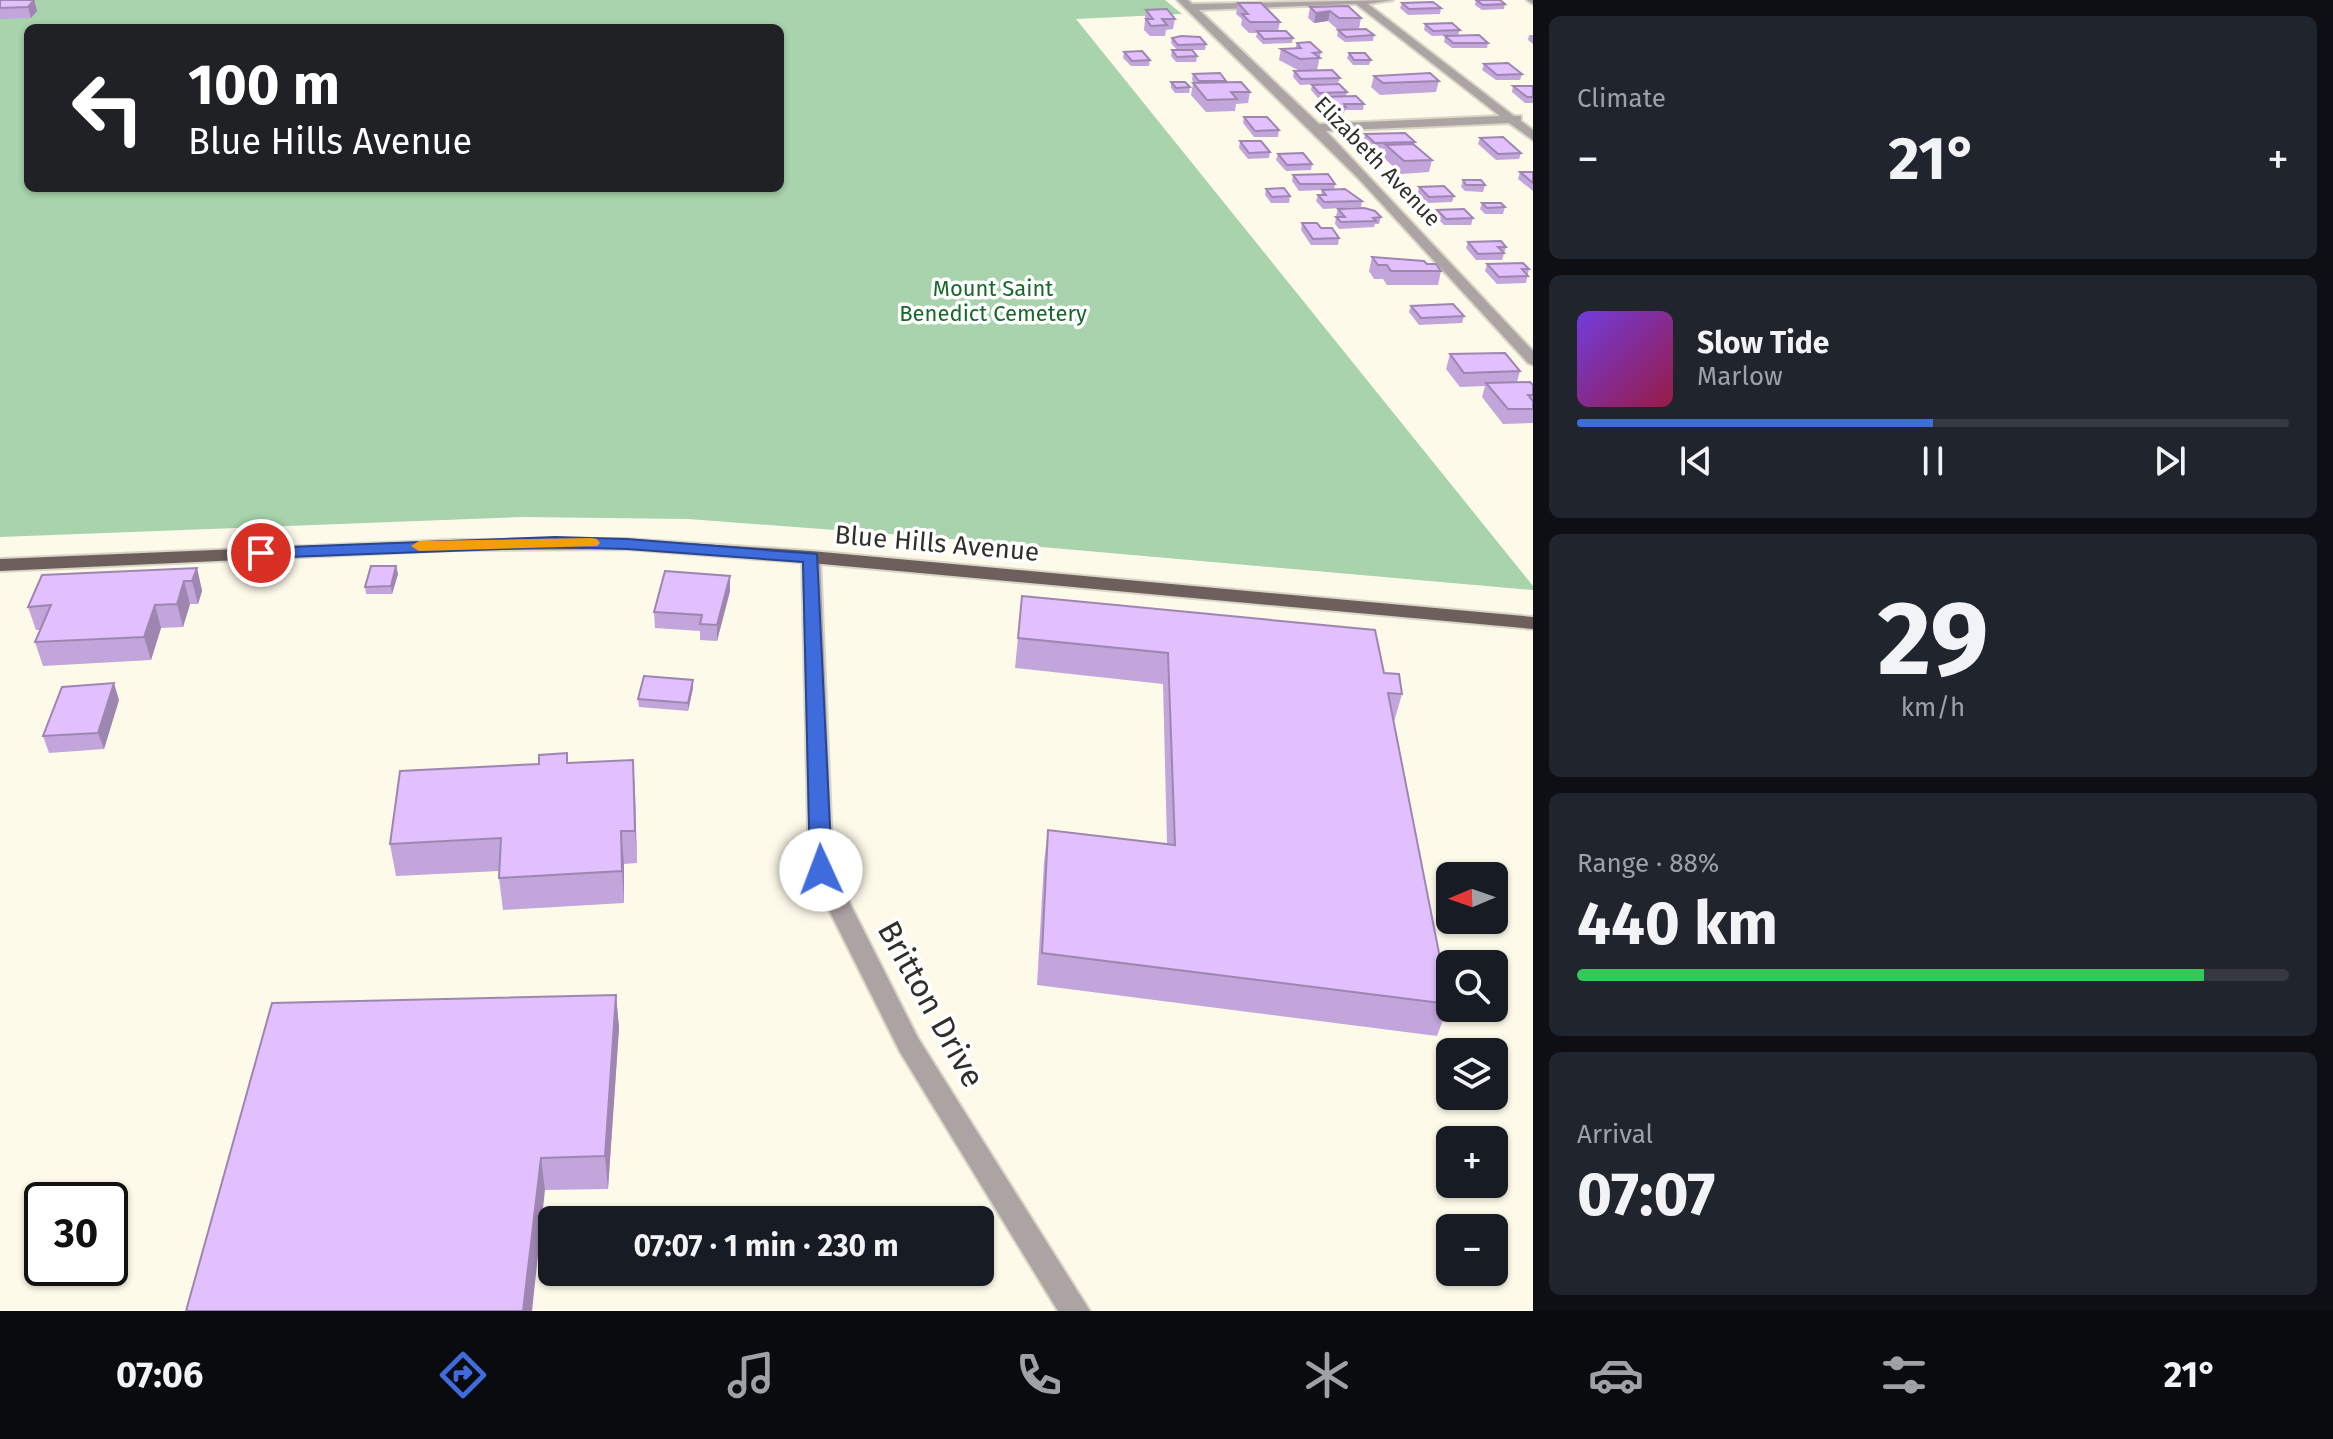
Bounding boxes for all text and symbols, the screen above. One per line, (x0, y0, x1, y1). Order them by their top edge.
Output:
text: 100 m (188, 52, 340, 119)
icon: left (56, 56, 160, 160)
text: Climate (1577, 83, 1666, 114)
street label: Elizabeth Avenue (1309, 91, 1446, 232)
text: Blue Hills Avenue (188, 120, 472, 164)
text: 21° (1889, 123, 1977, 195)
text: − (1577, 133, 1599, 186)
text: + (2267, 133, 2289, 186)
park label: Mount Saint Benedict Cemetery (899, 275, 1087, 327)
text: Slow Tide (1697, 325, 1829, 361)
text: Marlow (1697, 361, 1783, 392)
icon: previous (1674, 439, 1718, 483)
icon: pause (1911, 439, 1955, 483)
icon: next (2148, 439, 2192, 483)
pin (227, 519, 295, 587)
street label: Blue Hills Avenue (833, 519, 1041, 568)
icon: arrive (239, 531, 283, 575)
text: 29 (1878, 577, 1988, 702)
text: km/h (1901, 692, 1965, 723)
position arrow (779, 828, 863, 912)
text: Range · 88% (1577, 848, 1719, 879)
north arrow (1436, 862, 1508, 934)
map controls (1436, 862, 1508, 1286)
text: 440 km (1577, 888, 1778, 960)
street label: Britton Drive (870, 914, 992, 1094)
button: search (1436, 950, 1508, 1022)
button: layers (1436, 1038, 1508, 1110)
text: Arrival (1577, 1119, 1653, 1150)
button: + (1436, 1126, 1508, 1198)
text: 07:07 (1577, 1159, 1715, 1231)
speed limit sign: 30 (24, 1182, 128, 1286)
button: − (1436, 1214, 1508, 1286)
text: 07:07 · 1 min · 230 m (633, 1228, 899, 1264)
icon: directions (435, 1347, 491, 1403)
icon: music (723, 1347, 779, 1403)
icon: phone (1011, 1347, 1067, 1403)
icon: climate (1299, 1347, 1355, 1403)
icon: car (1588, 1347, 1644, 1403)
icon: filters (1876, 1347, 1932, 1403)
text: 07:06 (116, 1353, 203, 1397)
text: 21° (2164, 1353, 2217, 1397)

